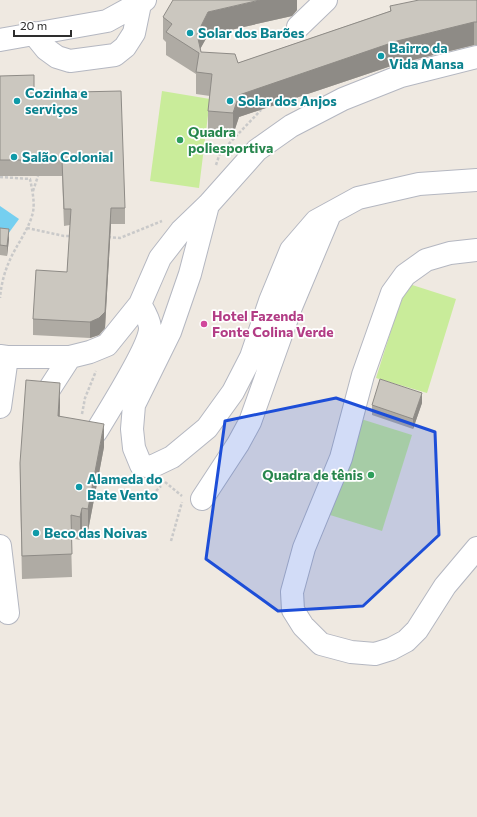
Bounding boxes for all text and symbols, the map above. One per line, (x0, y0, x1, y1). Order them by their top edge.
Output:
scale bar (14, 12, 71, 38)
text: 20 m (20, 18, 47, 32)
place label: Solar dos Barões (198, 24, 305, 41)
marker: Solar dos Barões (185, 28, 195, 38)
place label: Bairro da Vida Mansa (389, 39, 464, 72)
marker: Bairro da Vida Mansa (376, 51, 386, 61)
place label: Cozinha e serviços (25, 84, 88, 117)
place label: Solar dos Anjos (238, 92, 337, 109)
marker: Cozinha e serviços (12, 96, 22, 106)
marker: Solar dos Anjos (225, 96, 235, 106)
place label: Quadra poliesportiva (188, 123, 273, 156)
marker: Quadra poliesportiva (175, 135, 185, 145)
place label: Salão Colonial (22, 148, 113, 165)
marker: Salão Colonial (9, 152, 19, 162)
place label: Hotel Fazenda Fonte Colina Verde (212, 307, 334, 340)
marker: Hotel Fazenda Fonte Colina Verde (199, 319, 209, 329)
place label: Quadra de tênis (262, 466, 363, 483)
place label: Alameda do Bate Vento (87, 470, 163, 503)
marker: Quadra de tênis (366, 470, 376, 480)
marker: Alameda do Bate Vento (74, 482, 84, 492)
place label: Beco das Noivas (44, 524, 148, 541)
marker: Beco das Noivas (31, 528, 41, 538)

